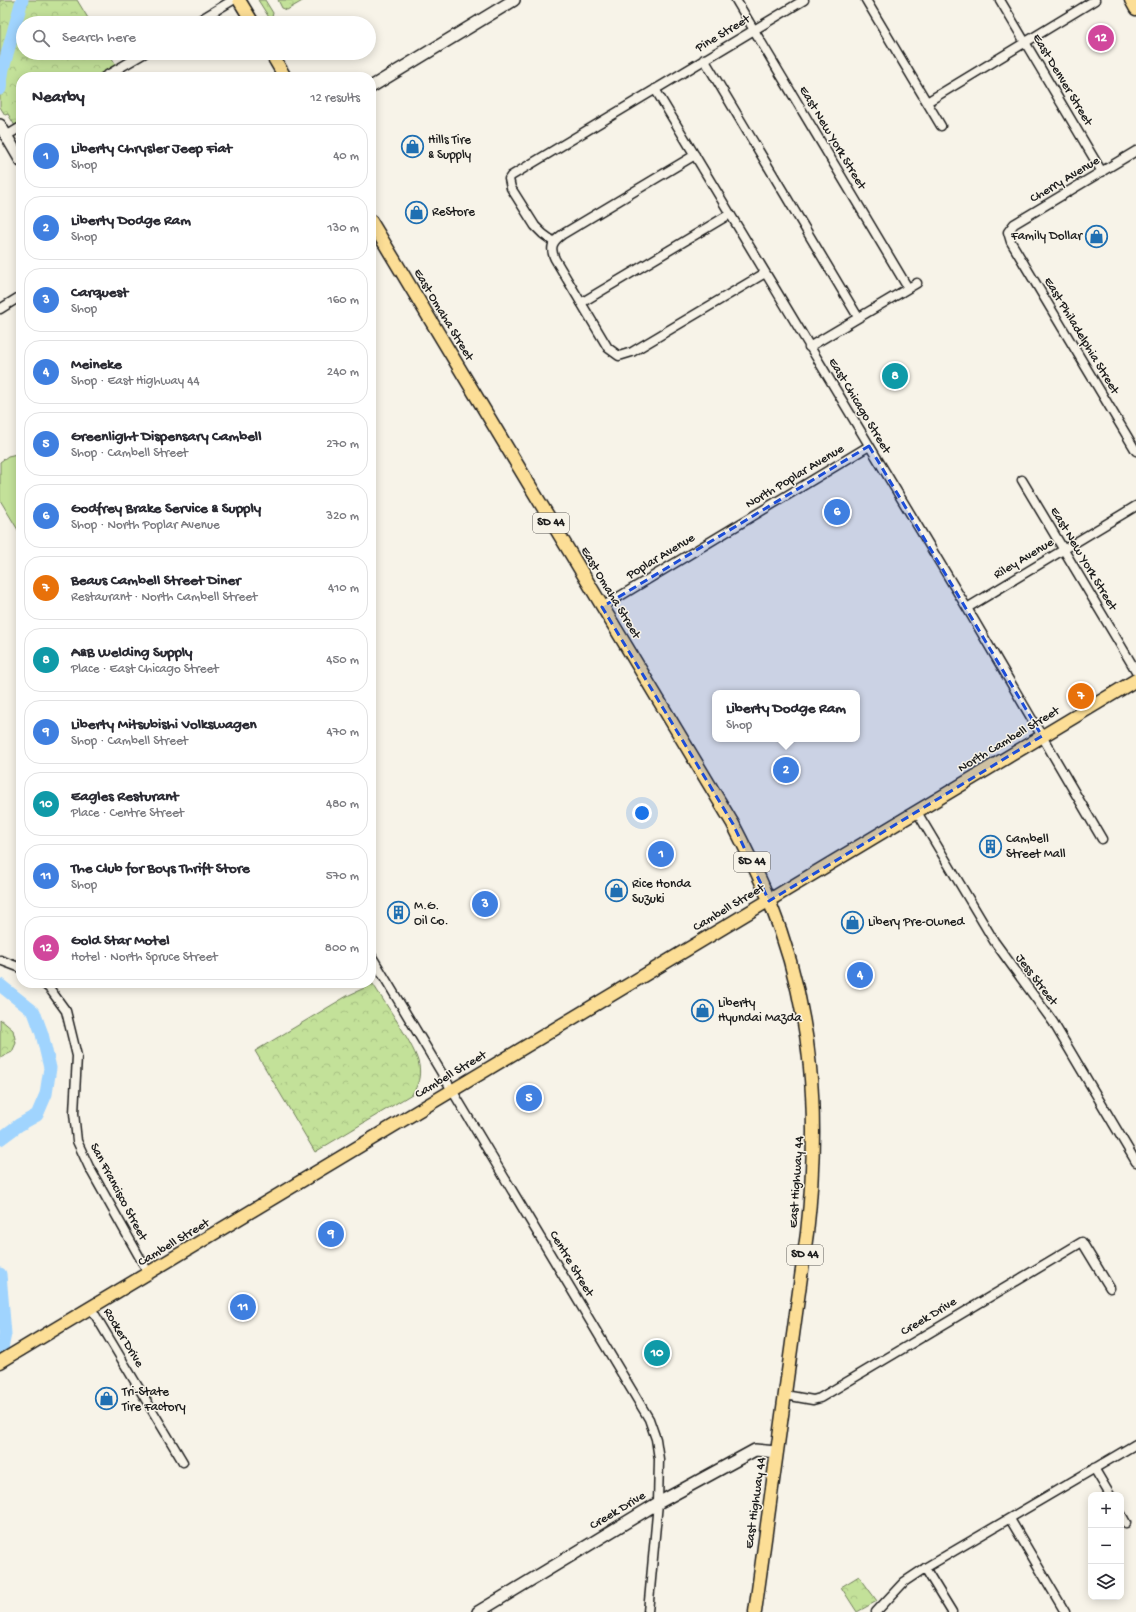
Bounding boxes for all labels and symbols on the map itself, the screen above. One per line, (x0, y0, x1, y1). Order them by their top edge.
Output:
street label: Pine Street (692, 11, 754, 57)
pin: 12 (1088, 23, 1114, 53)
street label: East Denver Street (1029, 31, 1096, 130)
street label: East New York Street (795, 84, 870, 194)
place label: Hills Tire & Supply (428, 133, 472, 163)
shop icon: Hills Tire & Supply (400, 134, 426, 160)
street label: Cherry Avenue (1027, 153, 1103, 207)
shop icon: ReStore (404, 199, 430, 225)
place label: ReStore (432, 205, 475, 220)
shop icon: Family Dollar (1084, 223, 1110, 249)
place label: Family Dollar (1010, 229, 1083, 244)
street label: East Omaha Street (410, 266, 477, 365)
street label: East Philadelphia Street (1040, 275, 1123, 399)
street label: East Chicago Street (825, 355, 894, 458)
pin: 8 (882, 361, 908, 391)
street label: North Poplar Avenue (743, 441, 847, 512)
pin: 6 (824, 497, 850, 527)
street label: East New York Street (1046, 505, 1121, 615)
road number: SD 44 (533, 513, 569, 533)
street label: Poplar Avenue (623, 531, 698, 584)
street label: Riley Avenue (991, 535, 1057, 583)
street label: East Omaha Street (577, 544, 644, 643)
pin: 7 (1068, 681, 1094, 711)
street label: North Cambell Street (956, 703, 1064, 776)
pin: 2 (773, 755, 799, 785)
your location (632, 803, 652, 823)
place label: Cambell Street Mall (1006, 832, 1066, 862)
building icon: Cambell Street Mall (977, 833, 1003, 859)
pin: 1 (648, 839, 674, 869)
road number: SD 44 (734, 852, 770, 872)
place label: Rice Honda Suzuki (632, 877, 692, 907)
shop icon: Rice Honda Suzuki (604, 878, 630, 904)
street label: Cambell Street (691, 880, 769, 935)
pin: 3 (472, 889, 498, 919)
place label: M.G. Oil Co. (414, 899, 448, 929)
building icon: M.G. Oil Co. (386, 900, 412, 926)
shop icon: Libery Pre-Owned (839, 909, 865, 935)
place label: Libery Pre-Owned (868, 915, 966, 930)
street label: Jess Street (1012, 951, 1061, 1010)
pin: 4 (847, 960, 873, 990)
place label: Liberty Hyundai Mazda (718, 996, 802, 1026)
shop icon: Liberty Hyundai Mazda (689, 997, 715, 1023)
street label: Cambell Street (413, 1047, 491, 1102)
pin: 5 (516, 1083, 542, 1113)
street label: East Highway 44 (786, 1135, 808, 1229)
street label: San Francisco Street (86, 1141, 151, 1245)
street label: Cambell Street (136, 1215, 214, 1270)
pin: 9 (318, 1219, 344, 1249)
street label: Centre Street (545, 1228, 597, 1301)
road number: SD 44 (787, 1245, 823, 1265)
pin: 11 (230, 1292, 256, 1322)
street label: Creek Drive (898, 1294, 960, 1339)
street label: Rocker Drive (99, 1306, 147, 1371)
pin: 10 (644, 1338, 670, 1368)
place label: Tri-State Tire Factory (121, 1385, 186, 1415)
shop icon: Tri-State Tire Factory (93, 1386, 119, 1412)
street label: East Highway 44 (742, 1456, 770, 1550)
street label: Creek Drive (587, 1488, 649, 1533)

